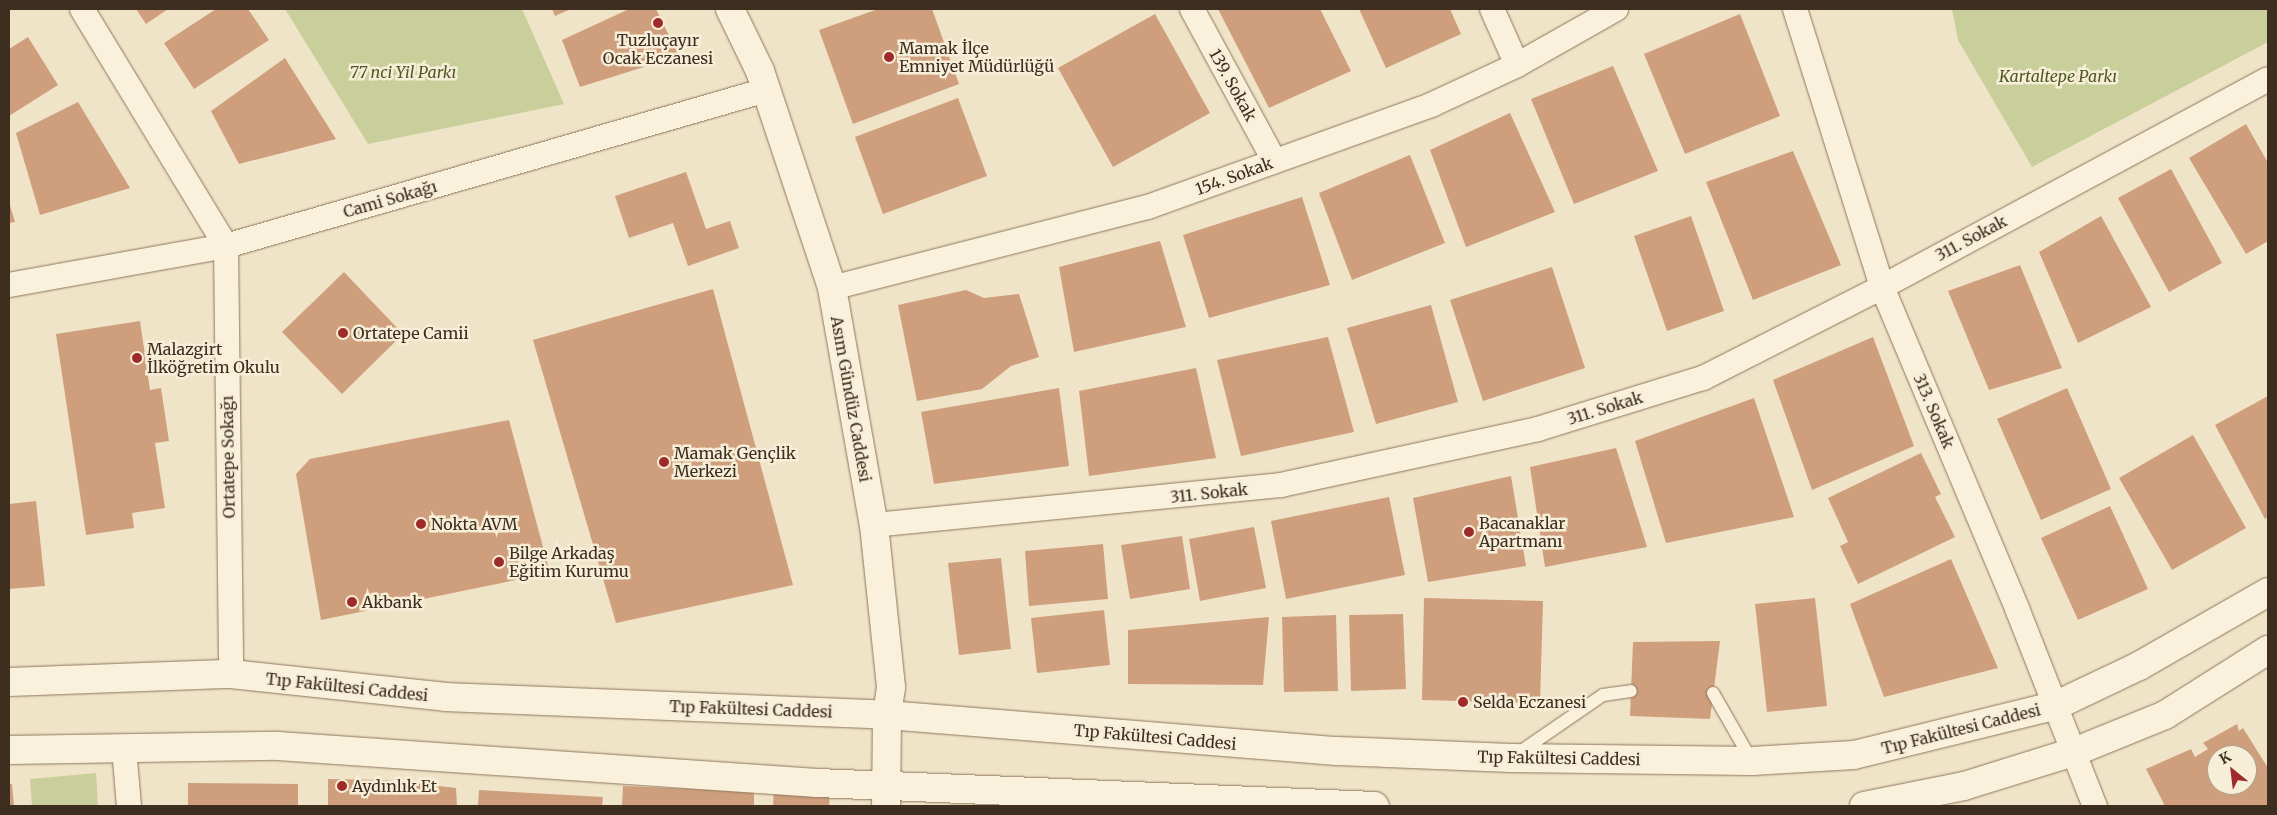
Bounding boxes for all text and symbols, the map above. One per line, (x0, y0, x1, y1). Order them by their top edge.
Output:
marker: Tuzluçayır Ocak Eczanesi (652, 17, 664, 29)
place label: Tuzluçayır Ocak Eczanesi (603, 30, 713, 68)
place label: Mamak İlçe Emniyet Müdürlüğü (899, 38, 1054, 76)
street label: 139. Sokak (1205, 46, 1261, 124)
marker: Mamak İlçe Emniyet Müdürlüğü (883, 51, 895, 63)
park label: 77 nci Yil Parkı (350, 62, 456, 82)
park label: Kartaltepe Parkı (1999, 66, 2117, 86)
street label: 154. Sokak (1193, 153, 1275, 199)
street label: Cami Sokağı (341, 176, 439, 222)
street label: 311. Sokak (1932, 211, 2010, 265)
street label: Asım Gündüz Caddesi (827, 315, 875, 483)
place label: Ortatepe Camii (353, 323, 469, 343)
marker: Ortatepe Camii (337, 327, 349, 339)
place label: Malazgirt İlköğretim Okulu (147, 339, 280, 377)
marker: Malazgirt İlköğretim Okulu (131, 352, 143, 364)
street label: 313. Sokak (1910, 371, 1958, 451)
street label: 311. Sokak (1565, 387, 1645, 429)
street label: Ortatepe Sokağı (217, 395, 239, 519)
place label: Mamak Gençlik Merkezi (674, 443, 796, 481)
marker: Mamak Gençlik Merkezi (658, 456, 670, 468)
street label: 311. Sokak (1169, 479, 1249, 507)
place label: Bacanaklar Apartmanı (1479, 513, 1565, 551)
place label: Nokta AVM (431, 514, 518, 534)
marker: Nokta AVM (415, 518, 427, 530)
marker: Bacanaklar Apartmanı (1463, 526, 1475, 538)
place label: Bilge Arkadaş Eğitim Kurumu (509, 543, 629, 581)
marker: Bilge Arkadaş Eğitim Kurumu (493, 556, 505, 568)
place label: Akbank (362, 592, 422, 612)
marker: Akbank (346, 596, 358, 608)
street label: Tıp Fakültesi Caddesi (265, 669, 429, 705)
place label: Selda Eczanesi (1473, 692, 1586, 712)
marker: Selda Eczanesi (1457, 696, 1469, 708)
street label: Tıp Fakültesi Caddesi (669, 697, 833, 721)
street label: Tıp Fakültesi Caddesi (1879, 700, 2043, 758)
street label: Tıp Fakültesi Caddesi (1073, 720, 1237, 754)
north arrow (2207, 745, 2257, 795)
street label: Tıp Fakültesi Caddesi (1477, 747, 1641, 769)
text: K (2216, 747, 2234, 768)
place label: Aydınlık Et (352, 776, 437, 796)
marker: Aydınlık Et (336, 780, 348, 792)

